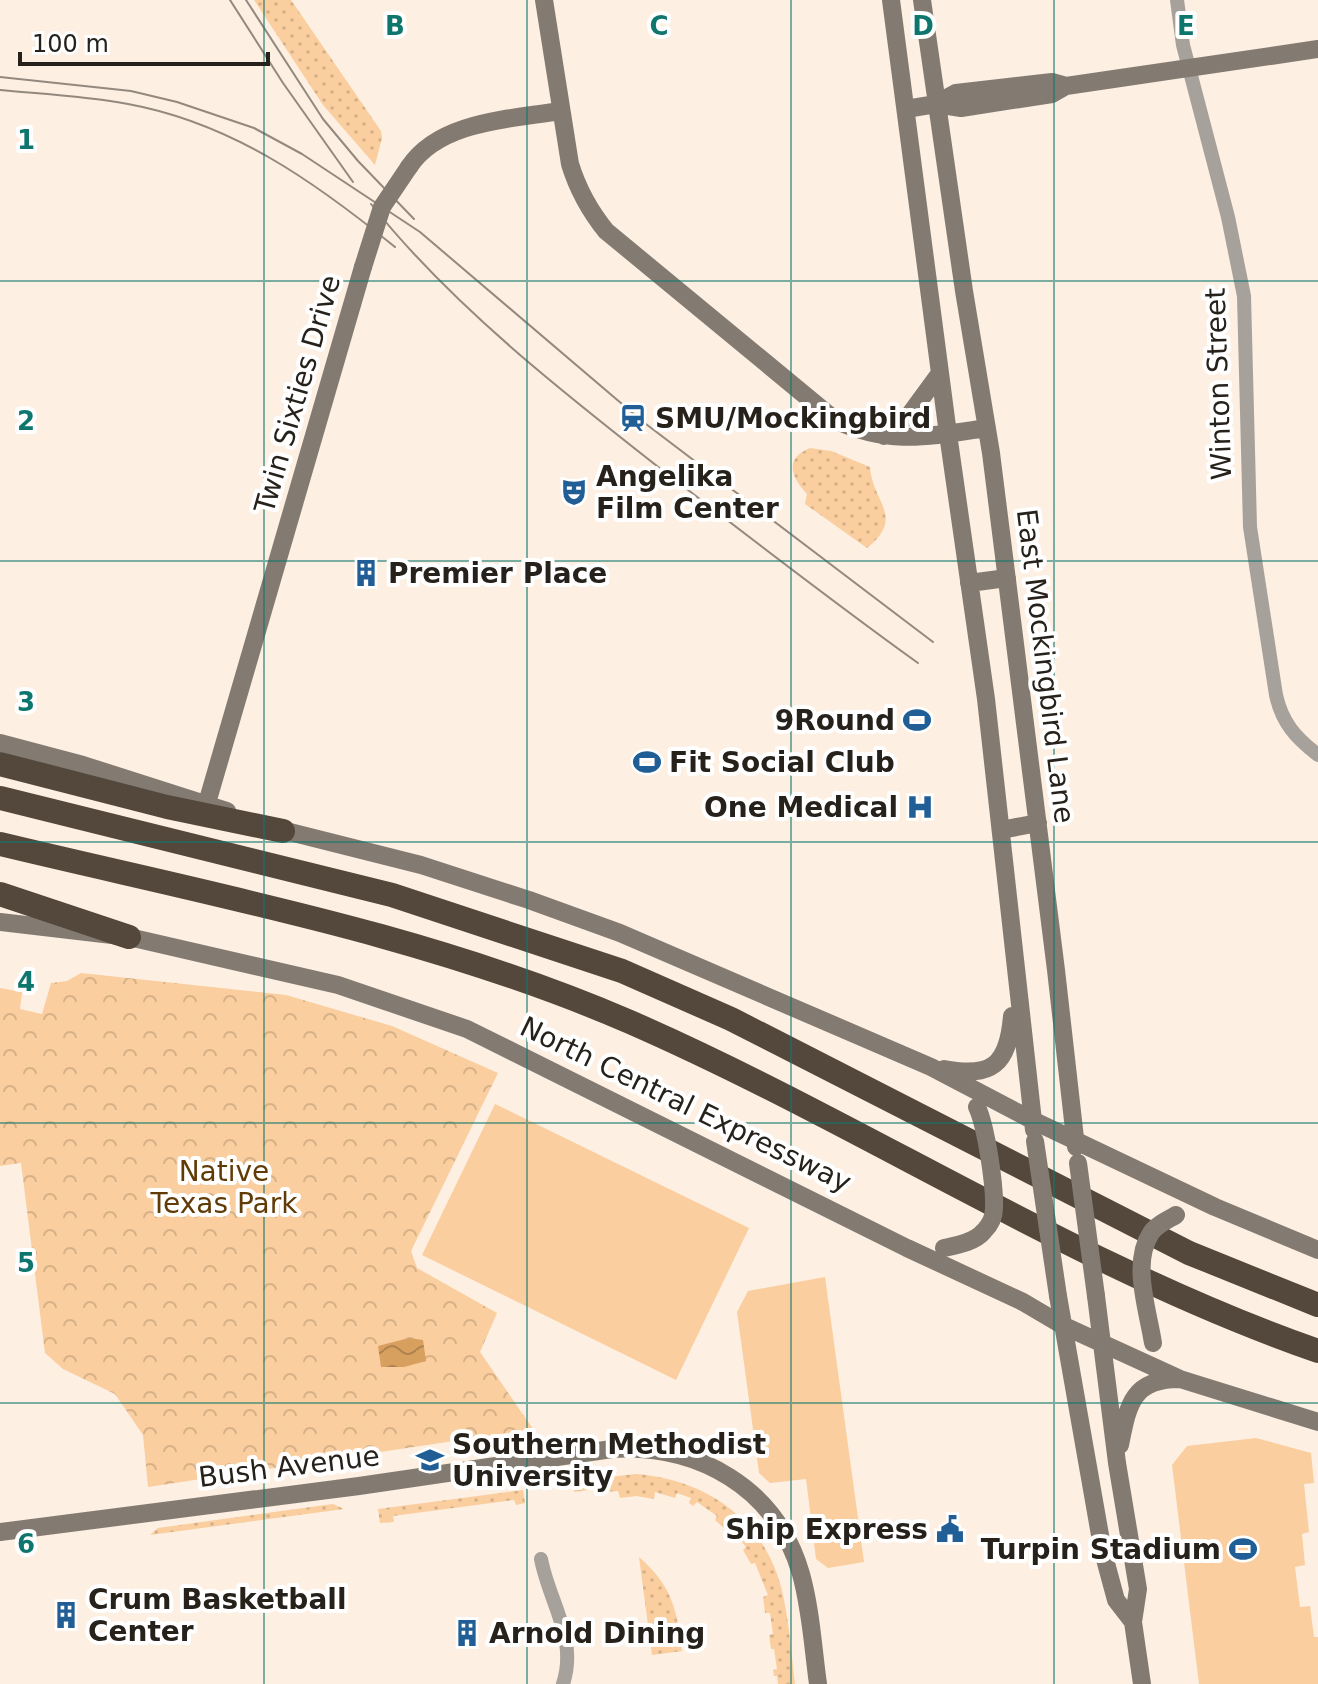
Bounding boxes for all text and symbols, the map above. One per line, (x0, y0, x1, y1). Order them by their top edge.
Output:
text: B (385, 11, 405, 41)
text: C (649, 11, 669, 41)
text: D (912, 11, 934, 41)
text: E (1177, 11, 1195, 41)
scale bar (20, 16, 268, 66)
text: 100 m (32, 30, 109, 58)
text: 1 (17, 125, 35, 155)
street label: Twin Sixties Drive (247, 271, 347, 518)
street label: Winton Street (1199, 287, 1238, 481)
place label: SMU/Mockingbird (655, 402, 931, 435)
station icon: SMU/Mockingbird (618, 403, 648, 433)
text: 2 (17, 406, 35, 436)
place label: Angelika Film Center (596, 460, 779, 525)
theatre icon: Angelika Film Center (559, 477, 589, 507)
street label: East Mockingbird Lane (1010, 507, 1081, 825)
place label: Premier Place (388, 557, 607, 590)
building icon: Premier Place (351, 558, 381, 588)
text: 3 (17, 687, 35, 717)
place label: 9Round (775, 704, 895, 737)
sports icon: 9Round (902, 705, 932, 735)
place label: Fit Social Club (669, 746, 895, 779)
sports icon: Fit Social Club (632, 747, 662, 777)
place label: One Medical (704, 791, 898, 824)
hospital icon: One Medical (905, 792, 935, 822)
text: 4 (17, 967, 35, 997)
street label: North Central Expressway (515, 1010, 857, 1199)
park label: Native Texas Park (150, 1155, 298, 1220)
text: 5 (17, 1248, 35, 1278)
place label: Southern Methodist University (452, 1428, 766, 1493)
street label: Bush Avenue (197, 1439, 382, 1494)
school or university icon: Southern Methodist University (415, 1445, 445, 1475)
place label: Ship Express (725, 1513, 928, 1546)
public building icon: Ship Express (935, 1514, 965, 1544)
text: 6 (17, 1529, 35, 1559)
place label: Turpin Stadium (981, 1533, 1221, 1566)
sports icon: Turpin Stadium (1228, 1534, 1258, 1564)
place label: Crum Basketball Center (88, 1583, 347, 1648)
building icon: Crum Basketball Center (51, 1600, 81, 1630)
place label: Arnold Dining (489, 1617, 705, 1650)
building icon: Arnold Dining (452, 1618, 482, 1648)

